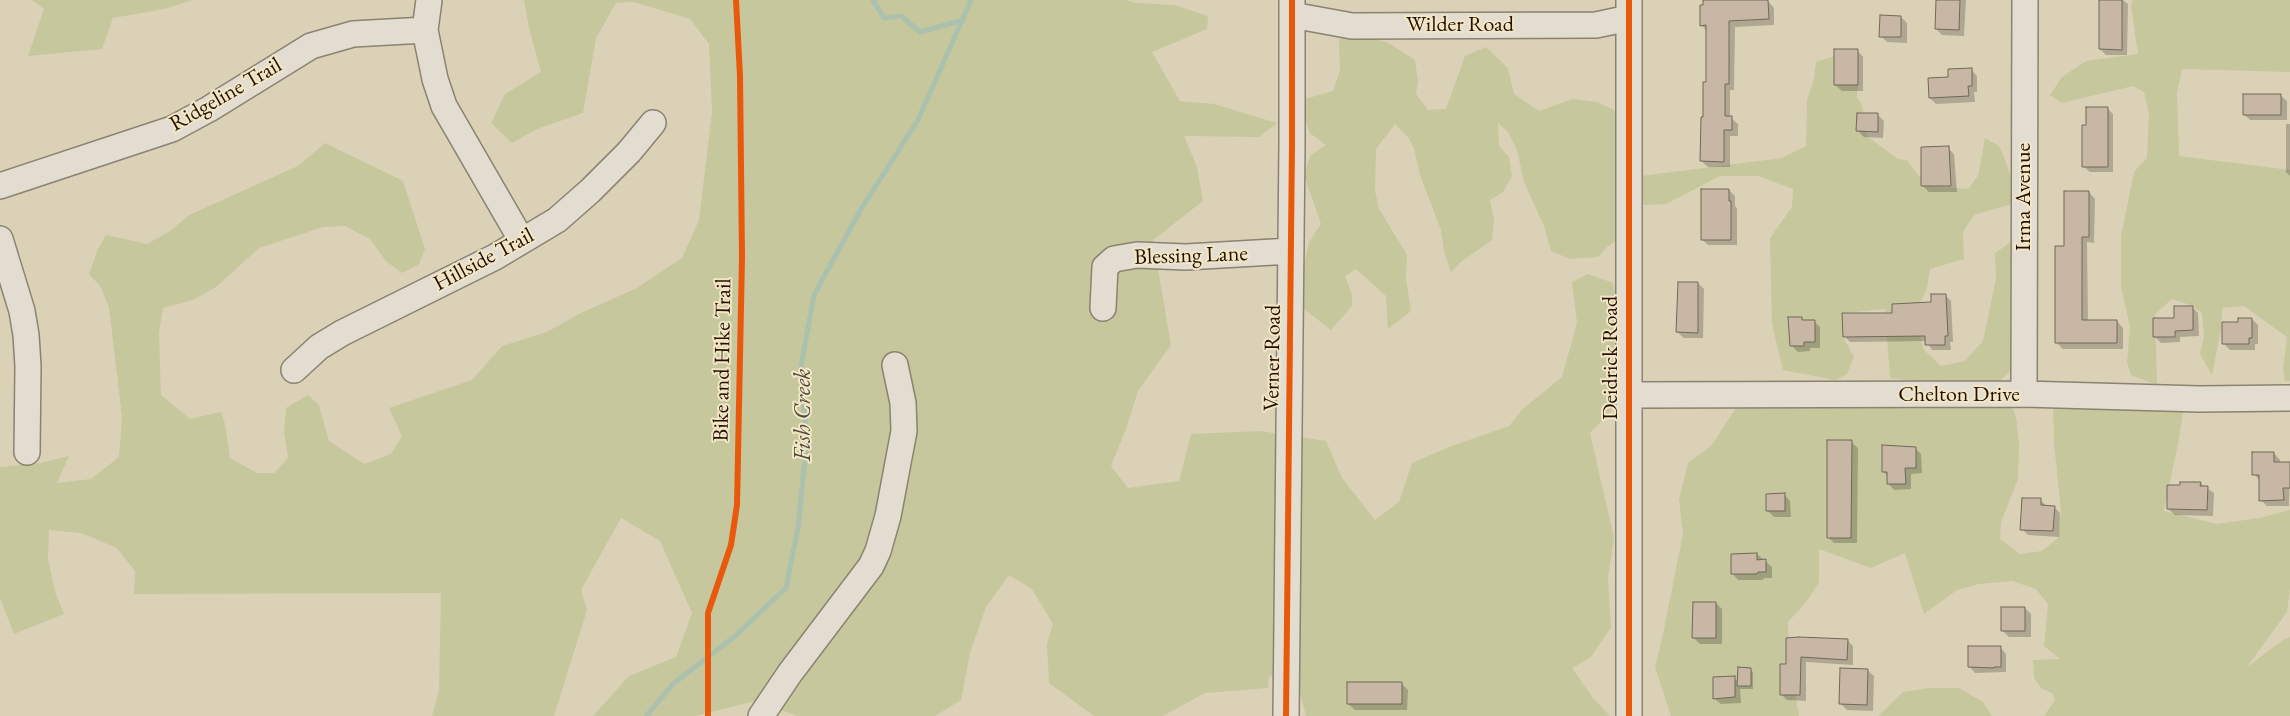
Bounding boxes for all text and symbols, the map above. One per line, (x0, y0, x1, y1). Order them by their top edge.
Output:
street label: Wilder Road (1406, 12, 1514, 38)
street label: Ridgeline Trail (165, 52, 287, 138)
street label: Irma Avenue (2011, 143, 2037, 251)
street label: Hillside Trail (429, 223, 539, 297)
street label: Blessing Lane (1134, 241, 1248, 271)
street label: Bike and Hike Trail (708, 278, 738, 442)
street label: Deidrick Road (1598, 296, 1624, 420)
street label: Verner Road (1259, 305, 1287, 411)
water label: Fish Creek (789, 369, 817, 461)
street label: Chelton Drive (1898, 382, 2020, 408)

